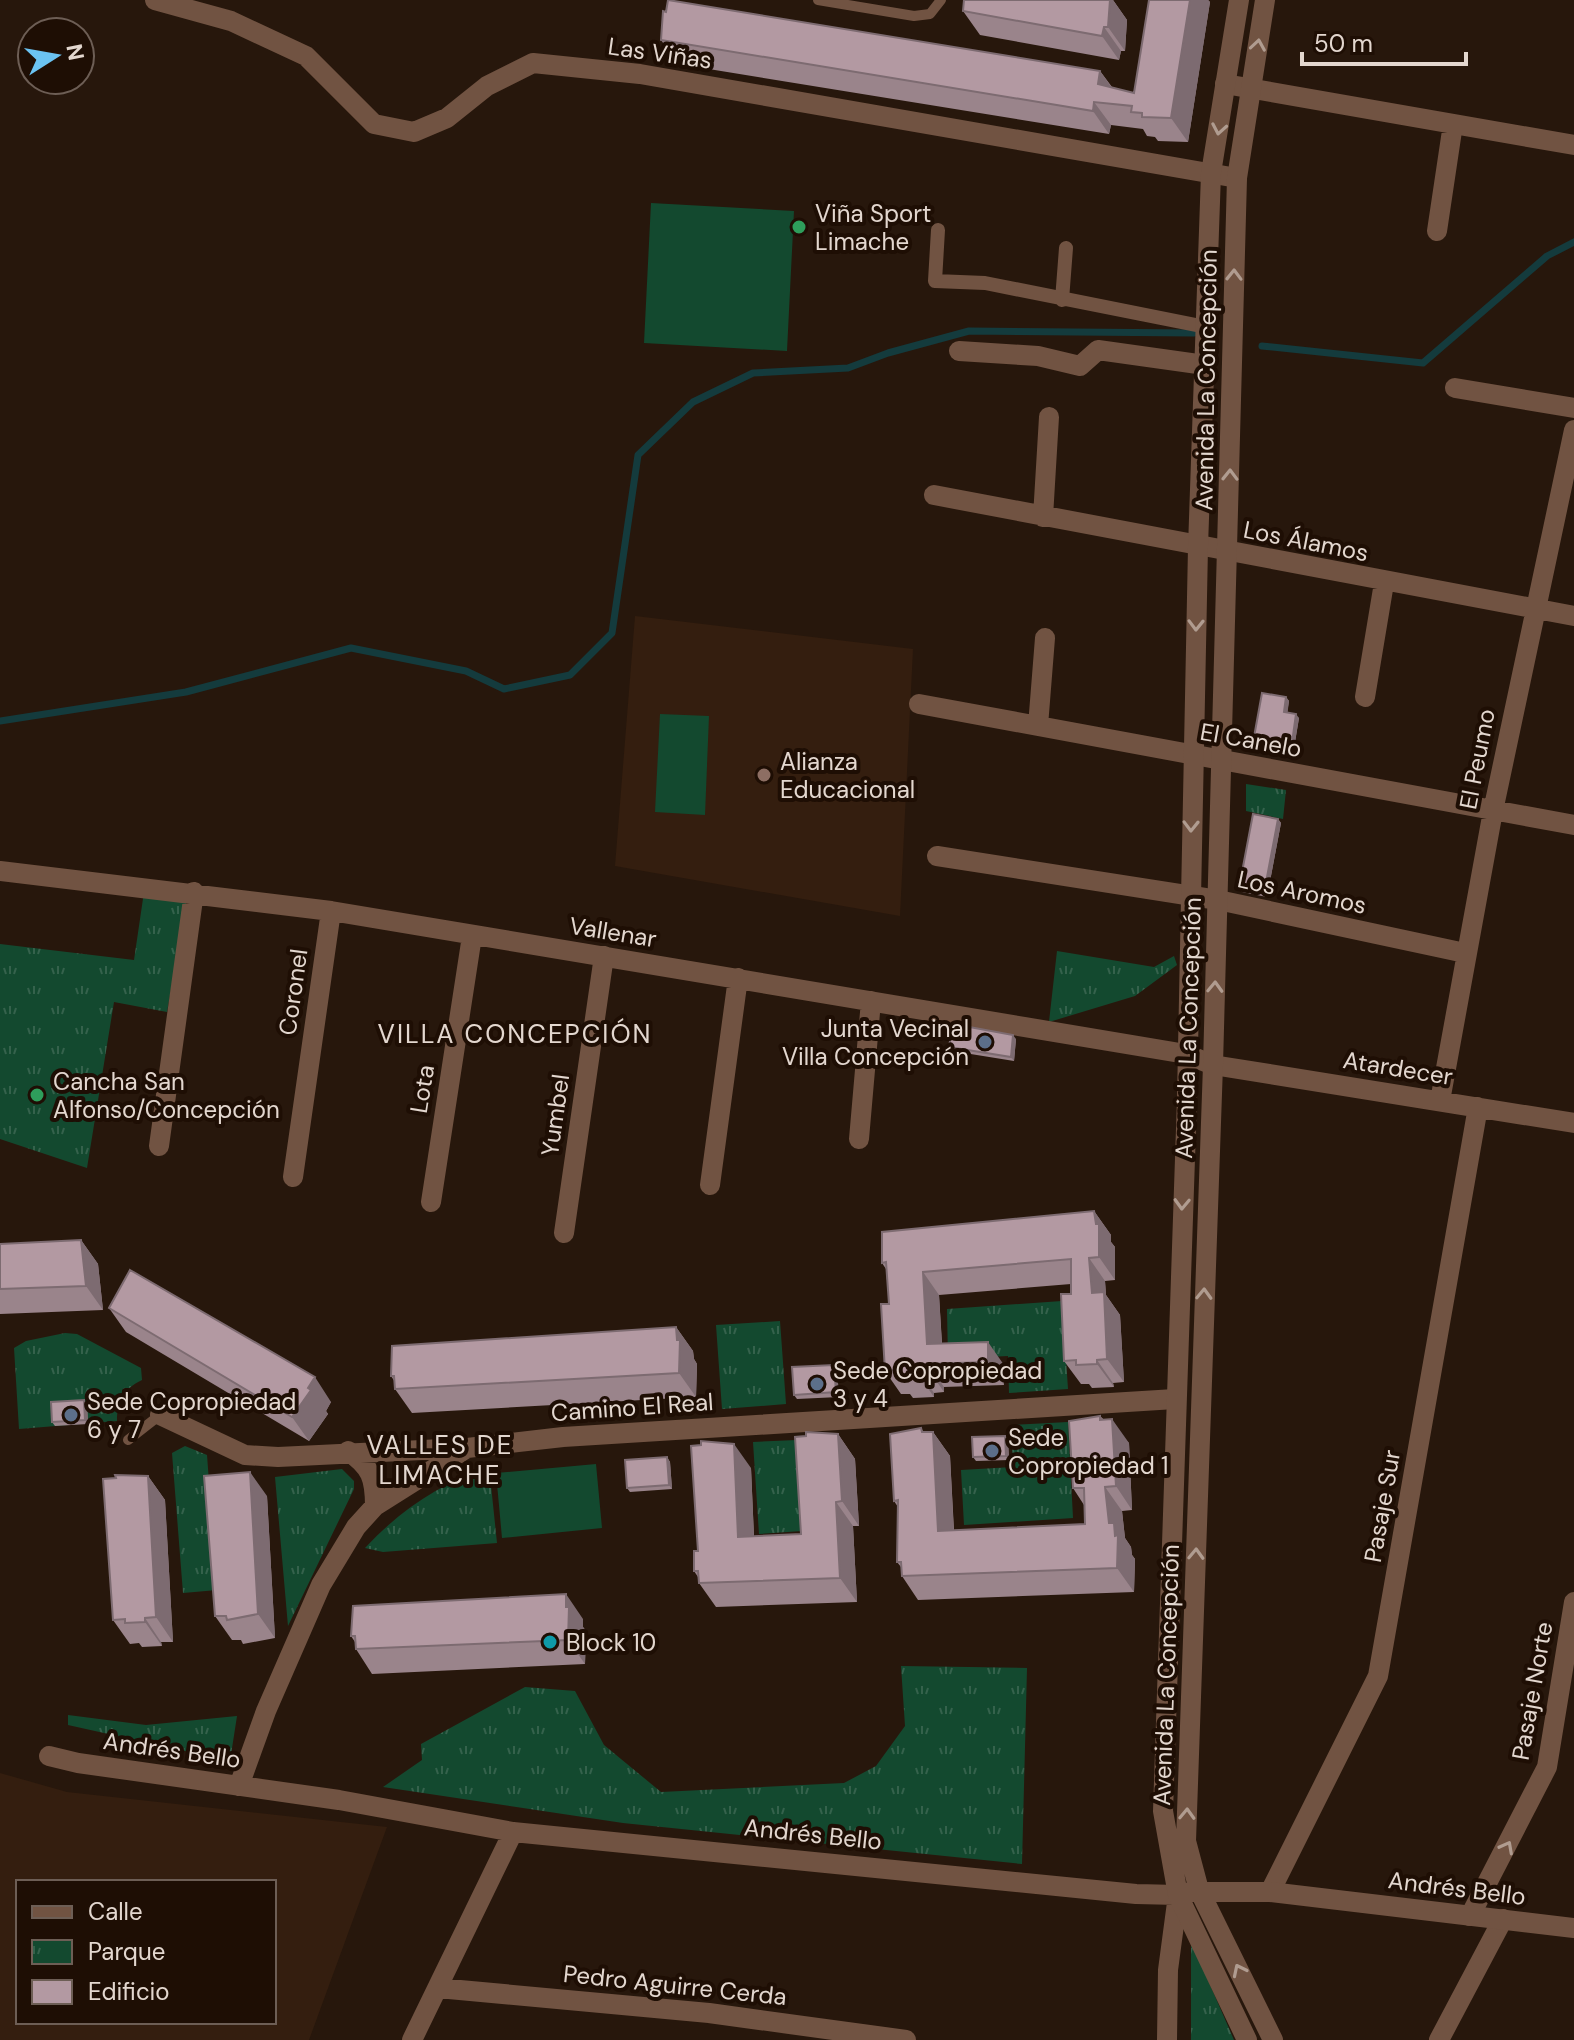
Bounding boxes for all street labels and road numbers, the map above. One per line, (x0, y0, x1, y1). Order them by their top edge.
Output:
street label: Las Viñas (606, 30, 714, 76)
street label: Avenida La Concepción (1188, 249, 1224, 511)
street label: Los Álamos (1241, 514, 1371, 568)
street label: El Peumo (1452, 706, 1502, 812)
street label: El Canelo (1198, 716, 1304, 764)
street label: Los Aromos (1235, 863, 1369, 921)
street label: Avenida La Concepción (1168, 897, 1208, 1159)
street label: Vallenar (567, 910, 659, 954)
street label: Coronel (272, 947, 314, 1037)
street label: Atardecer (1341, 1044, 1455, 1092)
street label: Lota (403, 1063, 441, 1115)
street label: Yumbel (534, 1072, 576, 1158)
street label: Camino El Real (550, 1386, 714, 1428)
street label: Pasaje Sur (1357, 1447, 1407, 1565)
street label: Avenida La Concepción (1146, 1544, 1186, 1806)
street label: Pasaje Norte (1505, 1619, 1559, 1763)
street label: Andrés Bello (101, 1725, 243, 1775)
street label: Andrés Bello (743, 1811, 883, 1857)
street label: Andrés Bello (1386, 1864, 1528, 1912)
street label: Pedro Aguirre Cerda (562, 1958, 788, 2012)

